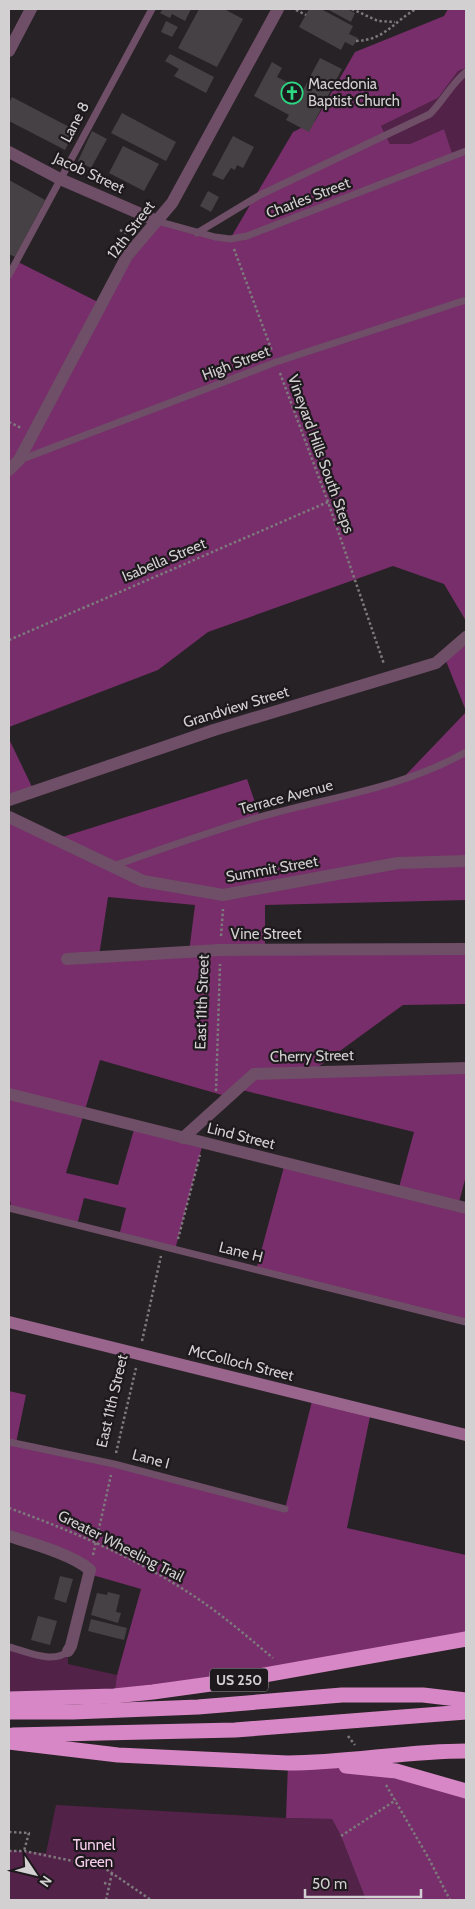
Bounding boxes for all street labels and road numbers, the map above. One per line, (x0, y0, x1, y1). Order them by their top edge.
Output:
street label: Lane 8 (57, 99, 93, 145)
street label: Jacob Street (50, 148, 127, 197)
street label: Charles Street (263, 174, 353, 222)
street label: 12th Street (103, 197, 159, 263)
street label: High Street (200, 342, 272, 384)
street label: Vineyard Hills South Steps (284, 372, 358, 536)
street label: Isabella Street (119, 534, 209, 586)
street label: Grandview Street (181, 682, 291, 732)
street label: Terrace Avenue (237, 776, 335, 818)
street label: Summit Street (225, 852, 319, 886)
street label: Vine Street (231, 925, 301, 943)
street label: East 11th Street (191, 954, 213, 1050)
street label: Cherry Street (270, 1046, 354, 1066)
street label: Lind Street (205, 1119, 277, 1153)
street label: Lane H (217, 1238, 265, 1266)
street label: McColloch Street (186, 1341, 296, 1385)
street label: East 11th Street (93, 1353, 131, 1449)
street label: Lane I (130, 1445, 172, 1473)
street label: Greater Wheeling Trail (55, 1506, 187, 1586)
road number: US 250 (210, 1668, 268, 1692)

